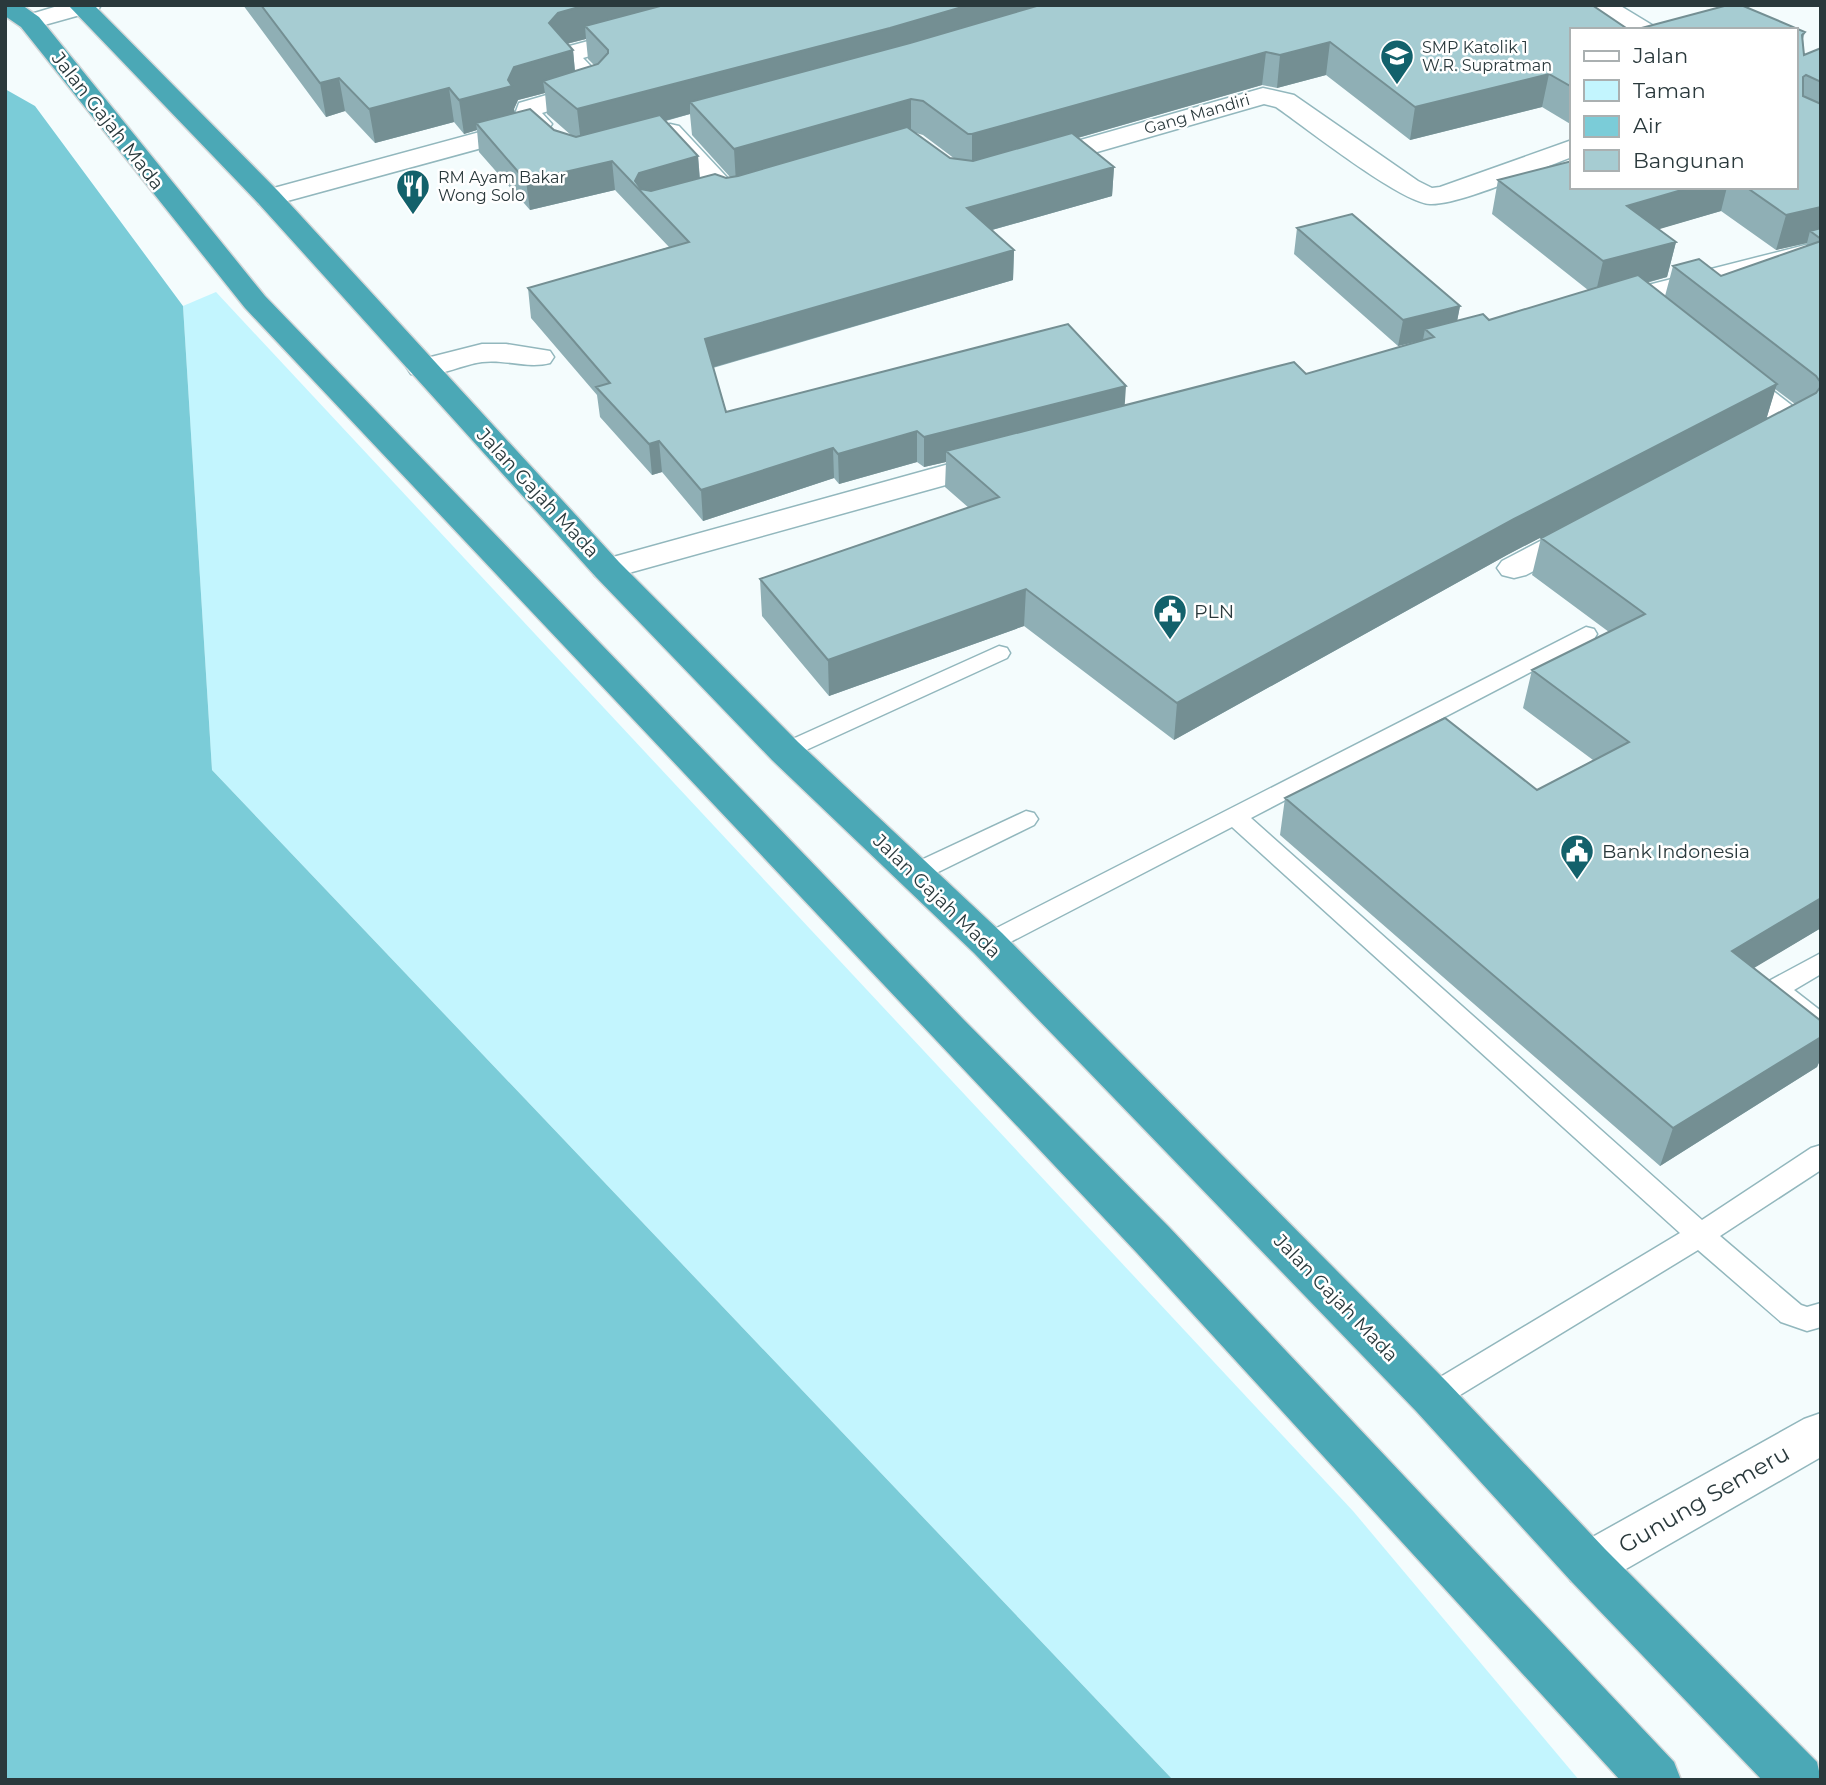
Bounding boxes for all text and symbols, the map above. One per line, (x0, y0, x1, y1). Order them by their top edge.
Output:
legend (1570, 28, 1798, 189)
school or university icon: SMP Katolik 1 W.R. Supratman (1378, 37, 1416, 86)
place label: SMP Katolik 1 W.R. Supratman (1422, 38, 1552, 75)
text: Jalan (1632, 43, 1688, 68)
street label: Jalan Gajah Mada (46, 47, 169, 194)
text: Taman (1633, 78, 1706, 103)
street label: Gang Mandiri (1142, 90, 1252, 138)
text: Air (1633, 113, 1662, 138)
text: Bangunan (1633, 148, 1745, 173)
restaurant icon: RM Ayam Bakar Wong Solo (394, 167, 432, 216)
place label: RM Ayam Bakar Wong Solo (438, 168, 566, 205)
street label: Jalan Gajah Mada (471, 423, 604, 562)
public building icon: PLN (1151, 592, 1189, 641)
place label: PLN (1194, 600, 1234, 623)
street label: Jalan Gajah Mada (868, 829, 1006, 963)
public building icon: Bank Indonesia (1558, 832, 1596, 881)
place label: Bank Indonesia (1602, 840, 1750, 863)
street label: Jalan Gajah Mada (1269, 1229, 1403, 1367)
street label: Gunung Semeru (1614, 1439, 1794, 1559)

